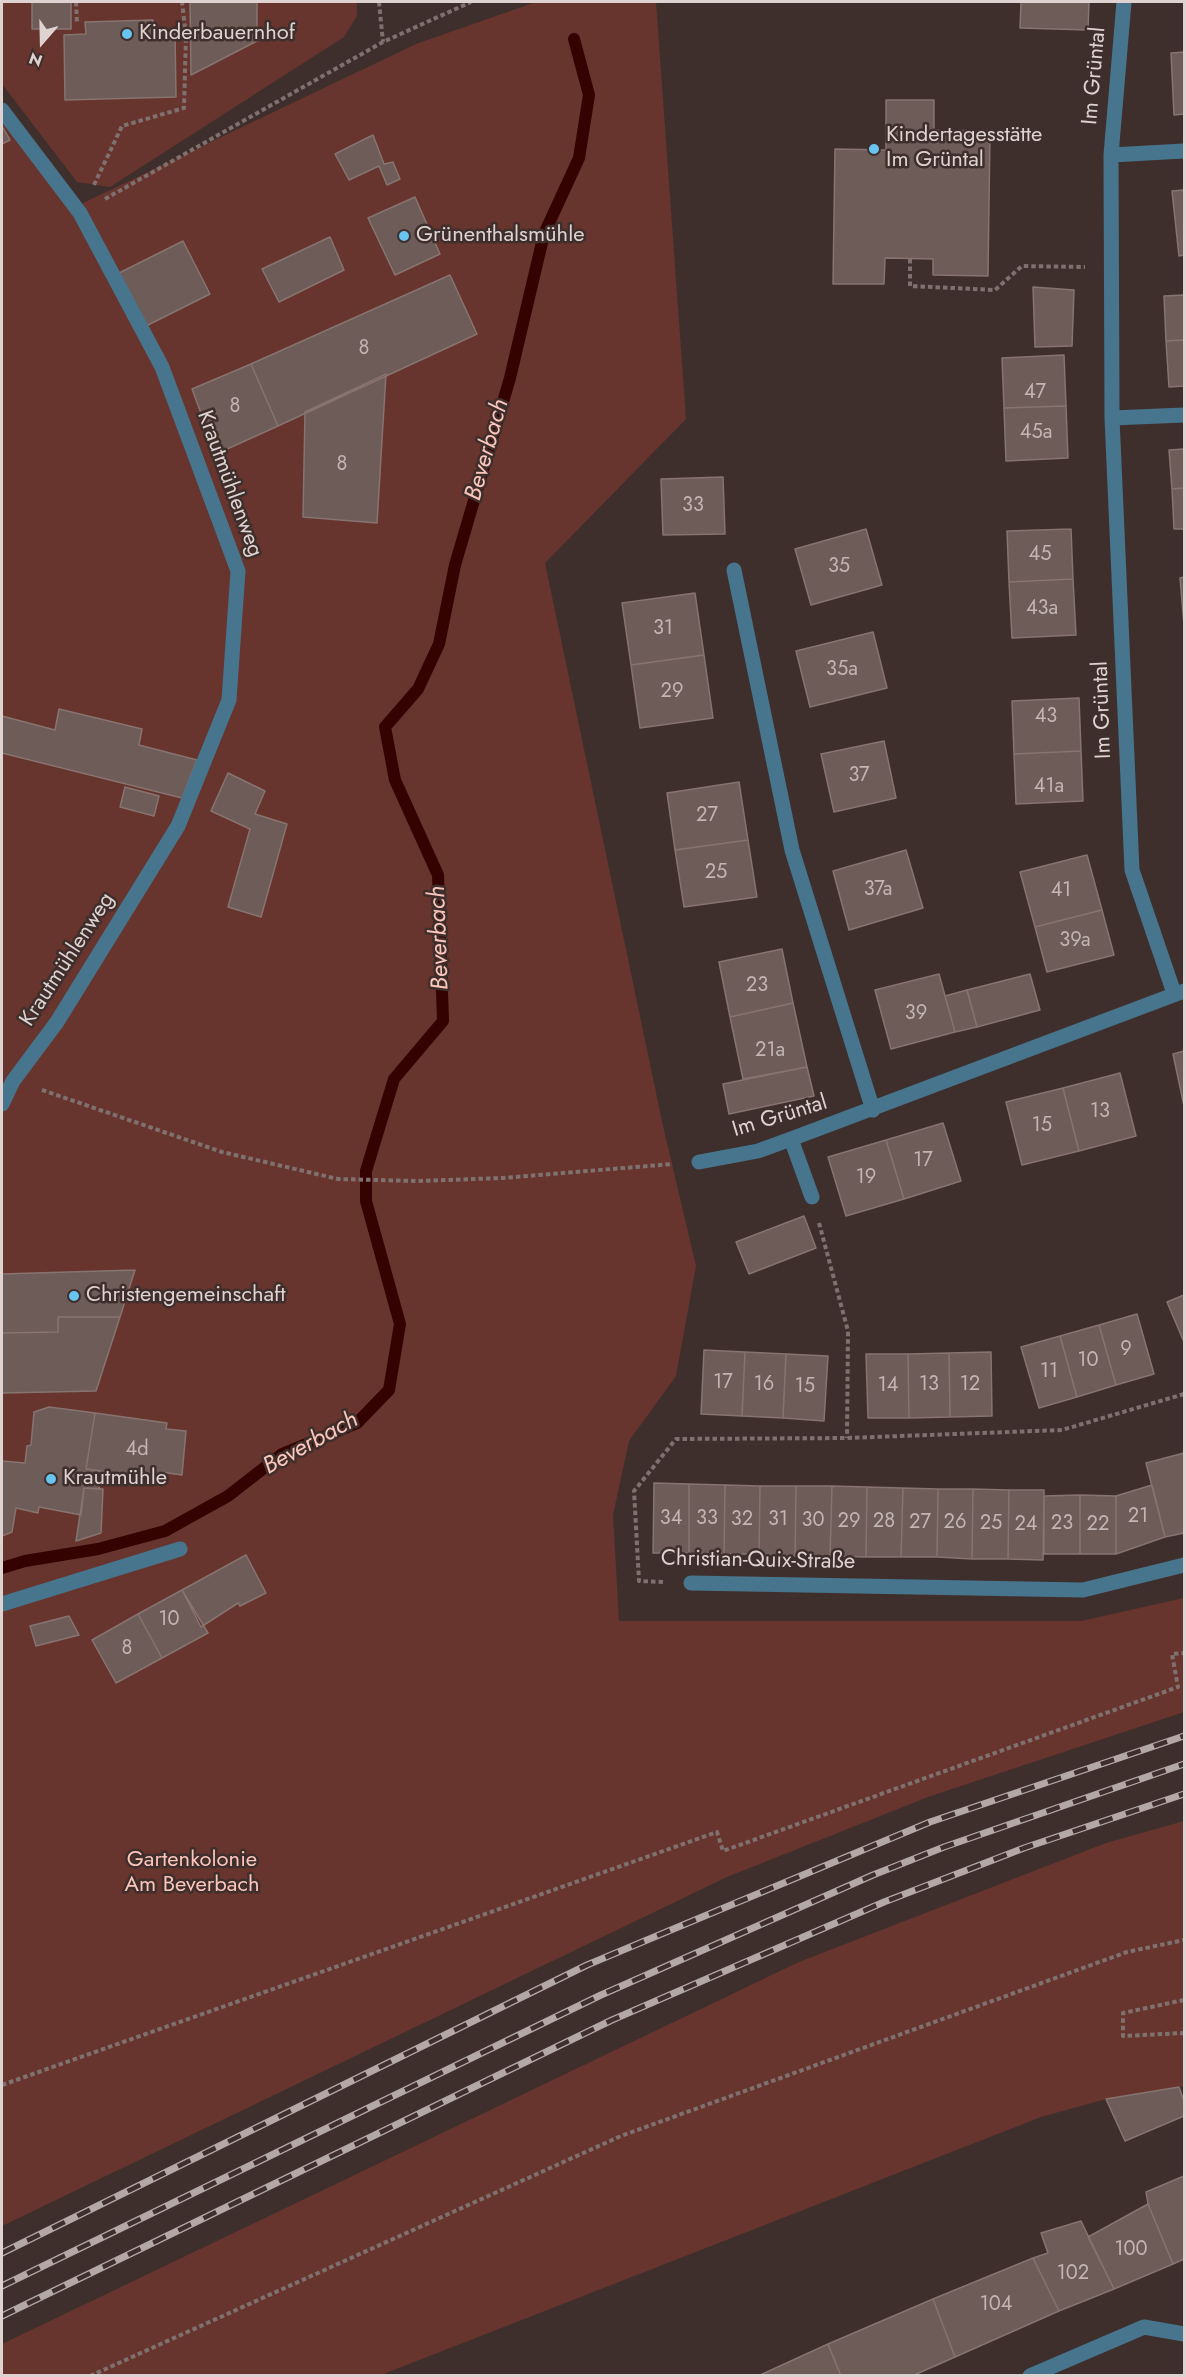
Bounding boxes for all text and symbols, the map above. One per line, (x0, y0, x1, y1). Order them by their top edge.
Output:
north arrow (12, 12, 72, 72)
place label: Kinderbauernhof (139, 21, 295, 47)
street label: Im Grüntal (1078, 26, 1112, 126)
marker: Kinderbauernhof (120, 27, 134, 41)
text: N (26, 46, 46, 72)
place label: Kindertagesstätte Im Grüntal (886, 123, 1042, 174)
marker: Kindertagesstätte Im Grüntal (867, 142, 881, 156)
place label: Grünenthalsmühle (416, 223, 585, 249)
marker: Grünenthalsmühle (397, 229, 411, 243)
house number: 8 (359, 337, 369, 361)
house number: 47 (1024, 381, 1046, 405)
house number: 8 (230, 395, 240, 419)
water label: Beverbach (460, 396, 516, 504)
street label: Krautmühlenweg (190, 407, 268, 561)
house number: 45a (1020, 421, 1052, 445)
house number: 8 (337, 453, 347, 477)
house number: 33 (682, 494, 704, 518)
house number: 45 (1029, 543, 1051, 567)
house number: 35 (828, 555, 850, 579)
house number: 43a (1026, 597, 1058, 621)
house number: 31 (653, 617, 673, 641)
house number: 35a (826, 658, 858, 682)
street label: Im Grüntal (1088, 661, 1118, 759)
house number: 29 (661, 680, 683, 704)
house number: 43 (1035, 705, 1057, 729)
house number: 37 (848, 764, 870, 788)
house number: 41a (1034, 775, 1064, 799)
house number: 27 (696, 804, 718, 828)
house number: 25 (705, 861, 727, 885)
house number: 37a (864, 878, 892, 902)
house number: 41 (1051, 879, 1071, 903)
water label: Beverbach (424, 885, 456, 991)
street label: Krautmühlenweg (15, 888, 121, 1032)
house number: 39a (1059, 929, 1091, 953)
house number: 23 (746, 974, 768, 998)
house number: 39 (905, 1002, 927, 1026)
house number: 21a (755, 1039, 785, 1063)
street label: Im Grüntal (729, 1090, 831, 1144)
house number: 13 (1090, 1100, 1110, 1124)
house number: 15 (1032, 1114, 1052, 1138)
house number: 17 (913, 1149, 933, 1173)
house number: 19 (856, 1166, 876, 1190)
place label: Christengemeinschaft (86, 1283, 286, 1309)
marker: Christengemeinschaft (67, 1289, 81, 1303)
house number: 9 (1120, 1338, 1132, 1362)
house number: 10 (1078, 1349, 1098, 1373)
house number: 11 (1040, 1360, 1058, 1384)
house number: 17 (713, 1371, 733, 1395)
house number: 16 (754, 1373, 774, 1397)
house number: 13 (919, 1373, 939, 1397)
house number: 12 (960, 1373, 980, 1397)
house number: 14 (878, 1374, 898, 1398)
house number: 15 (795, 1375, 815, 1399)
water label: Beverbach (258, 1406, 364, 1482)
house number: 4d (125, 1438, 149, 1462)
place label: Krautmühle (63, 1466, 167, 1492)
marker: Krautmühle (44, 1472, 58, 1486)
house number: 21 (1128, 1505, 1148, 1529)
house number: 34 (660, 1507, 682, 1531)
house number: 33 (696, 1507, 718, 1531)
house number: 32 (731, 1508, 753, 1532)
house number: 31 (768, 1508, 788, 1532)
house number: 30 (802, 1509, 824, 1533)
house number: 29 (838, 1510, 860, 1534)
house number: 28 (873, 1510, 895, 1534)
house number: 27 (909, 1511, 931, 1535)
house number: 26 (944, 1511, 966, 1535)
house number: 25 (980, 1512, 1002, 1536)
house number: 23 (1051, 1512, 1073, 1536)
house number: 24 (1014, 1513, 1038, 1537)
house number: 22 (1087, 1513, 1109, 1537)
street label: Christian-Quix-Straße (661, 1546, 855, 1576)
house number: 10 (159, 1608, 179, 1632)
house number: 8 (122, 1637, 132, 1661)
park label: Gartenkolonie Am Beverbach (125, 1848, 259, 1900)
house number: 100 (1115, 2238, 1147, 2262)
house number: 102 (1057, 2262, 1089, 2286)
house number: 104 (980, 2293, 1012, 2317)

